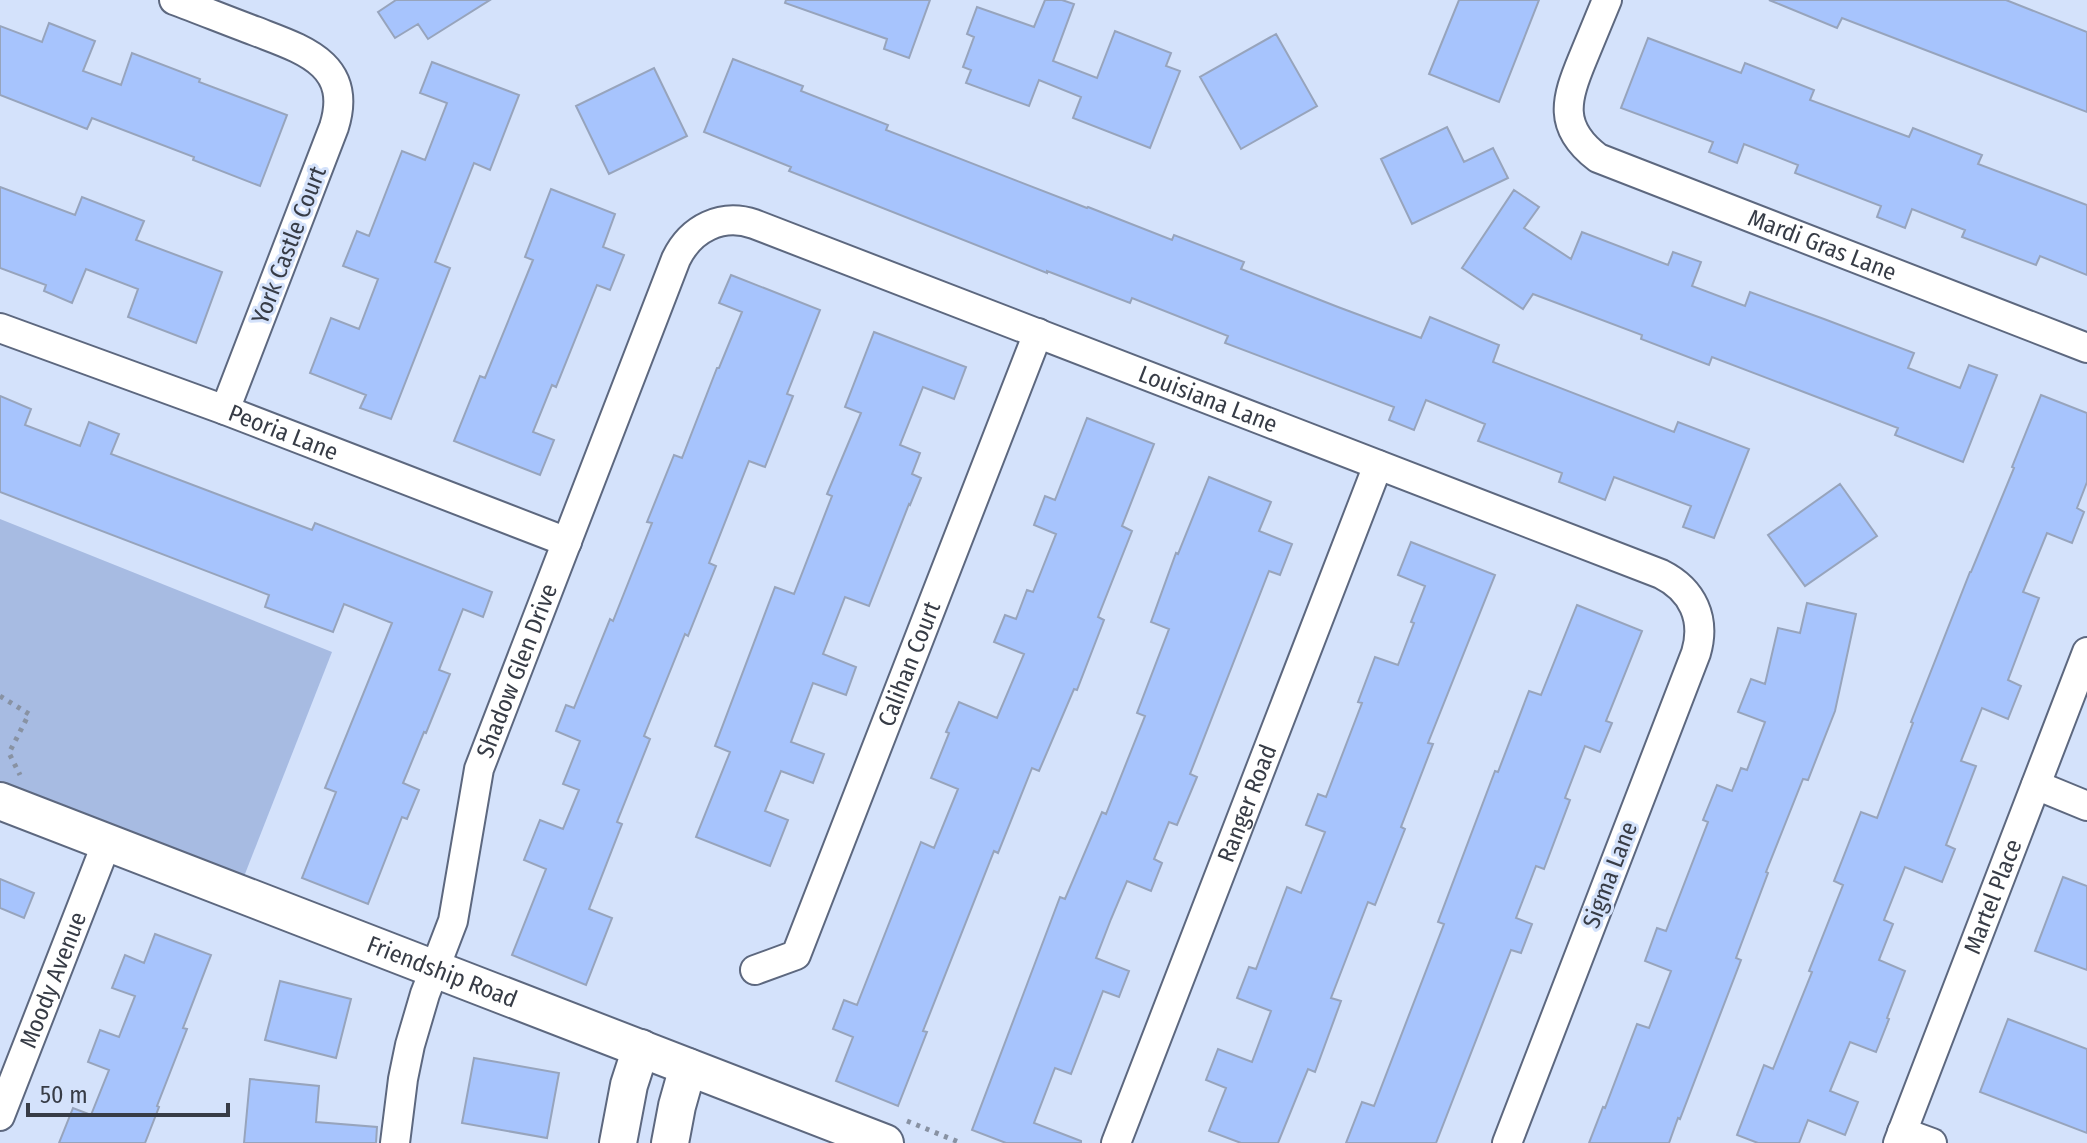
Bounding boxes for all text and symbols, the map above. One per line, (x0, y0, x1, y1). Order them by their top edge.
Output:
street label: York Castle Court (246, 162, 332, 328)
street label: Mardi Gras Lane (1744, 204, 1900, 287)
street label: Louisiana Lane (1135, 360, 1281, 439)
street label: Peoria Lane (225, 399, 342, 466)
street label: Shadow Glen Drive (471, 580, 563, 762)
street label: Calihan Court (872, 597, 946, 730)
street label: Ranger Road (1212, 741, 1283, 866)
street label: Sigma Lane (1577, 818, 1643, 932)
street label: Martel Place (1958, 835, 2028, 958)
street label: Moody Avenue (14, 908, 92, 1052)
street label: Friendship Road (363, 930, 521, 1014)
scale bar (28, 1067, 228, 1117)
text: 50 m (40, 1081, 88, 1109)

